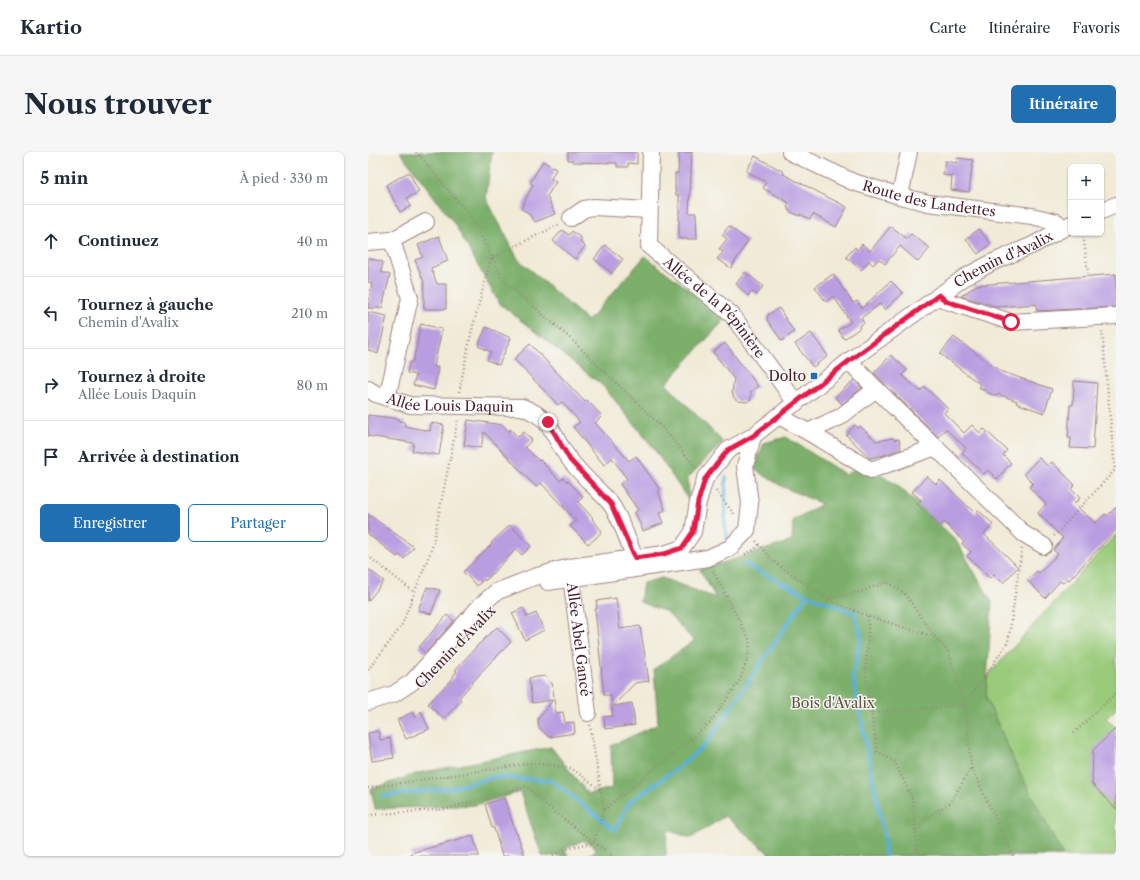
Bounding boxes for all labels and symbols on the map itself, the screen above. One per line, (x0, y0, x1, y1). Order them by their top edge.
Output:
street label: Route des Landettes (860, 176, 997, 220)
street label: Chemin d'Avalix (950, 226, 1057, 291)
street label: Allée de la Pépinière (659, 252, 769, 361)
route start (1002, 313, 1020, 331)
place label: Dolto (768, 367, 806, 385)
marker: Dolto (809, 371, 819, 381)
street label: Allée Louis Daquin (384, 389, 514, 416)
route end (539, 413, 557, 431)
street label: Allée Abel Gancé (563, 580, 595, 698)
street label: Chemin d'Avalix (411, 601, 500, 692)
park label: Bois d'Avalix (791, 694, 876, 712)

